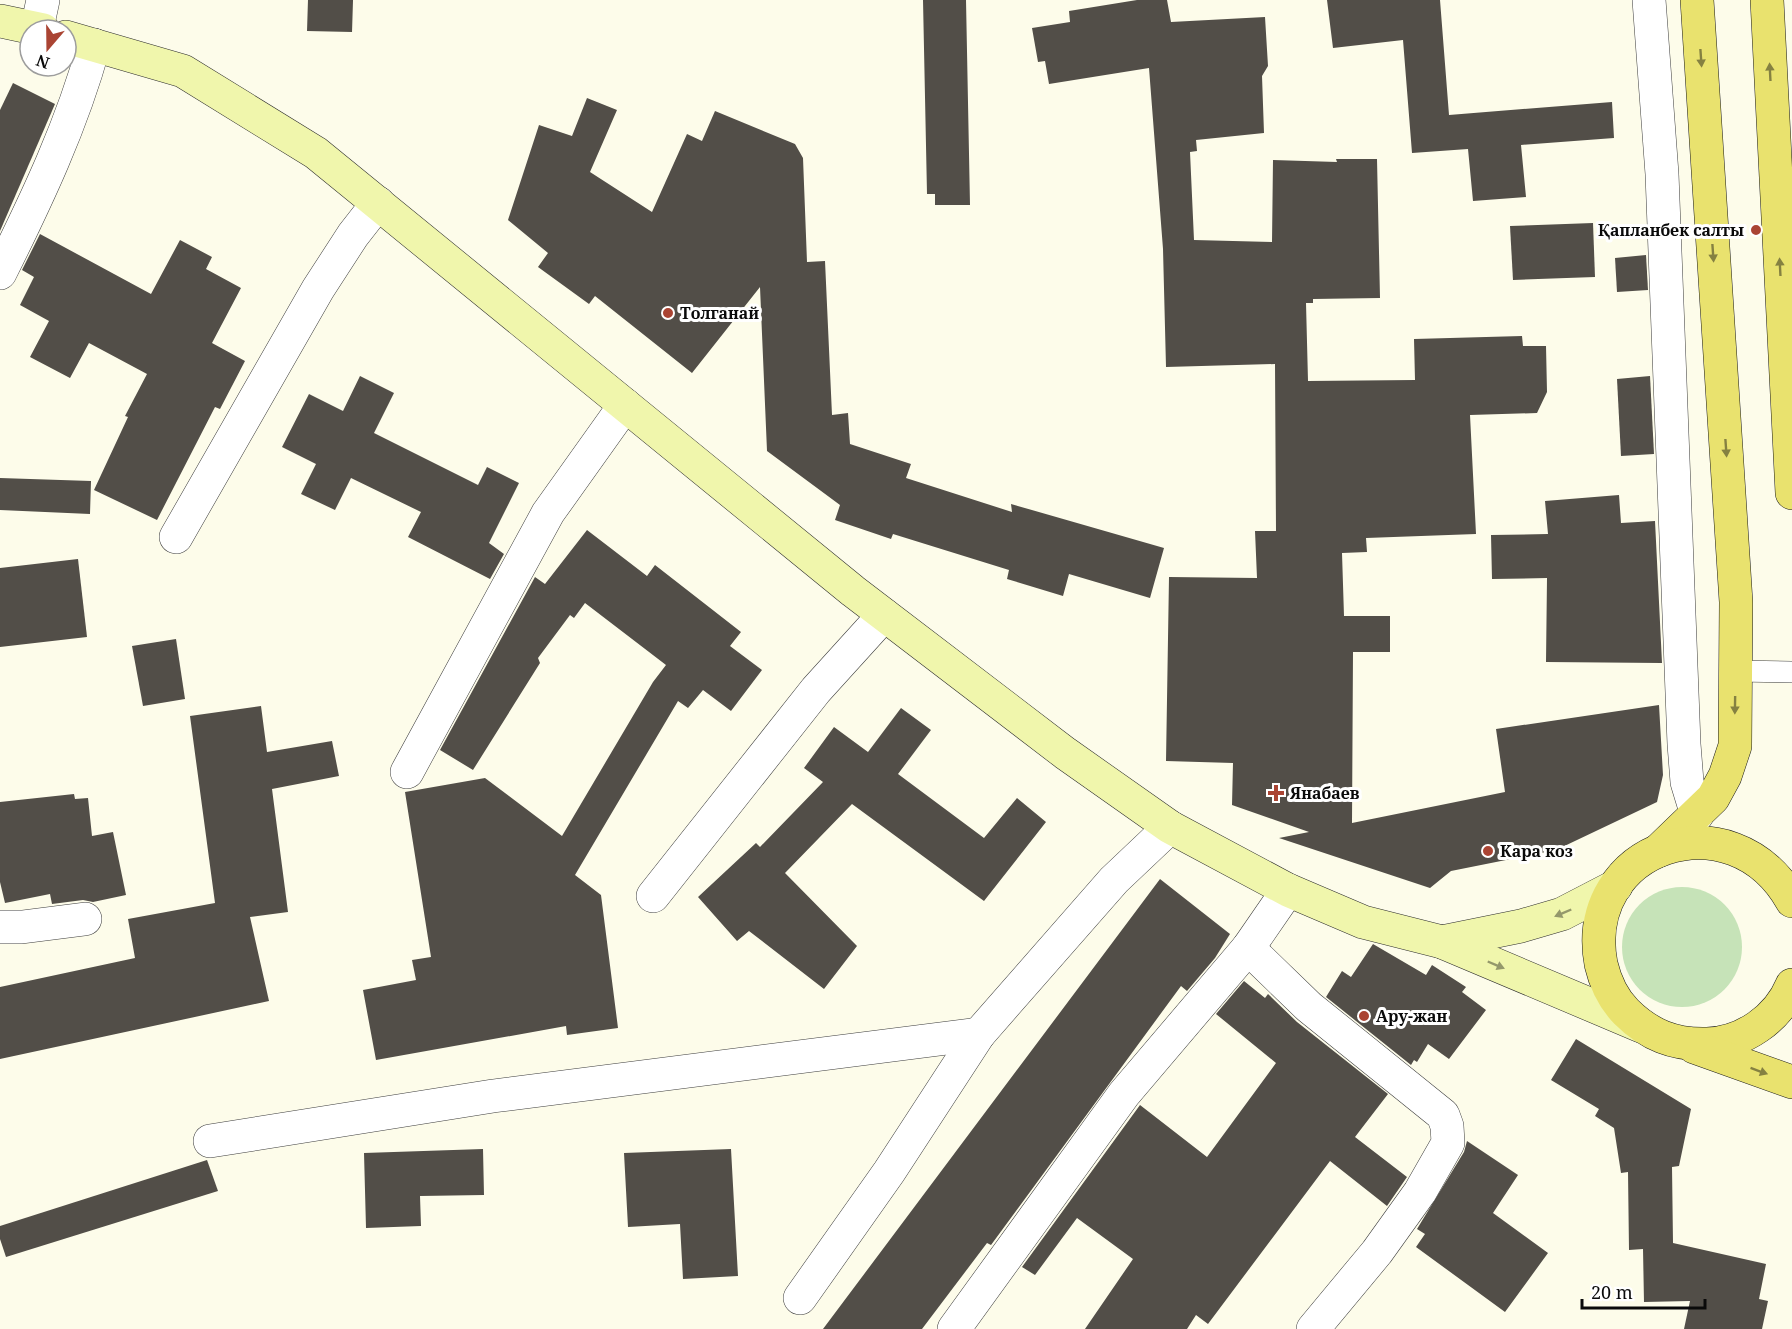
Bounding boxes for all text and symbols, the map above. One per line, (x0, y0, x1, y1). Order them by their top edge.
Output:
north arrow (18, 18, 78, 78)
text: N (33, 49, 53, 75)
one-way arrow (1696, 49, 1705, 68)
one-way arrow (1766, 62, 1775, 81)
place label: Қапланбек салты (1598, 219, 1744, 241)
marker: Қапланбек салты (1749, 223, 1763, 237)
one-way arrow (1709, 243, 1718, 262)
one-way arrow (1776, 257, 1785, 276)
place label: Толганай (680, 302, 759, 324)
marker: Толганай (661, 306, 675, 320)
one-way arrow (1721, 438, 1730, 457)
one-way arrow (1730, 696, 1740, 715)
place label: Янабаев (1289, 782, 1360, 804)
marker: Янабаев (1267, 784, 1285, 802)
place label: Кара коз (1500, 840, 1573, 862)
marker: Кара коз (1481, 844, 1495, 858)
one-way arrow (1554, 908, 1572, 918)
one-way arrow (1487, 961, 1505, 970)
place label: Ару-жан (1376, 1005, 1448, 1027)
marker: Ару-жан (1357, 1009, 1371, 1023)
one-way arrow (1750, 1066, 1768, 1076)
scale bar (1582, 1272, 1705, 1310)
text: 20 m (1591, 1280, 1633, 1304)

